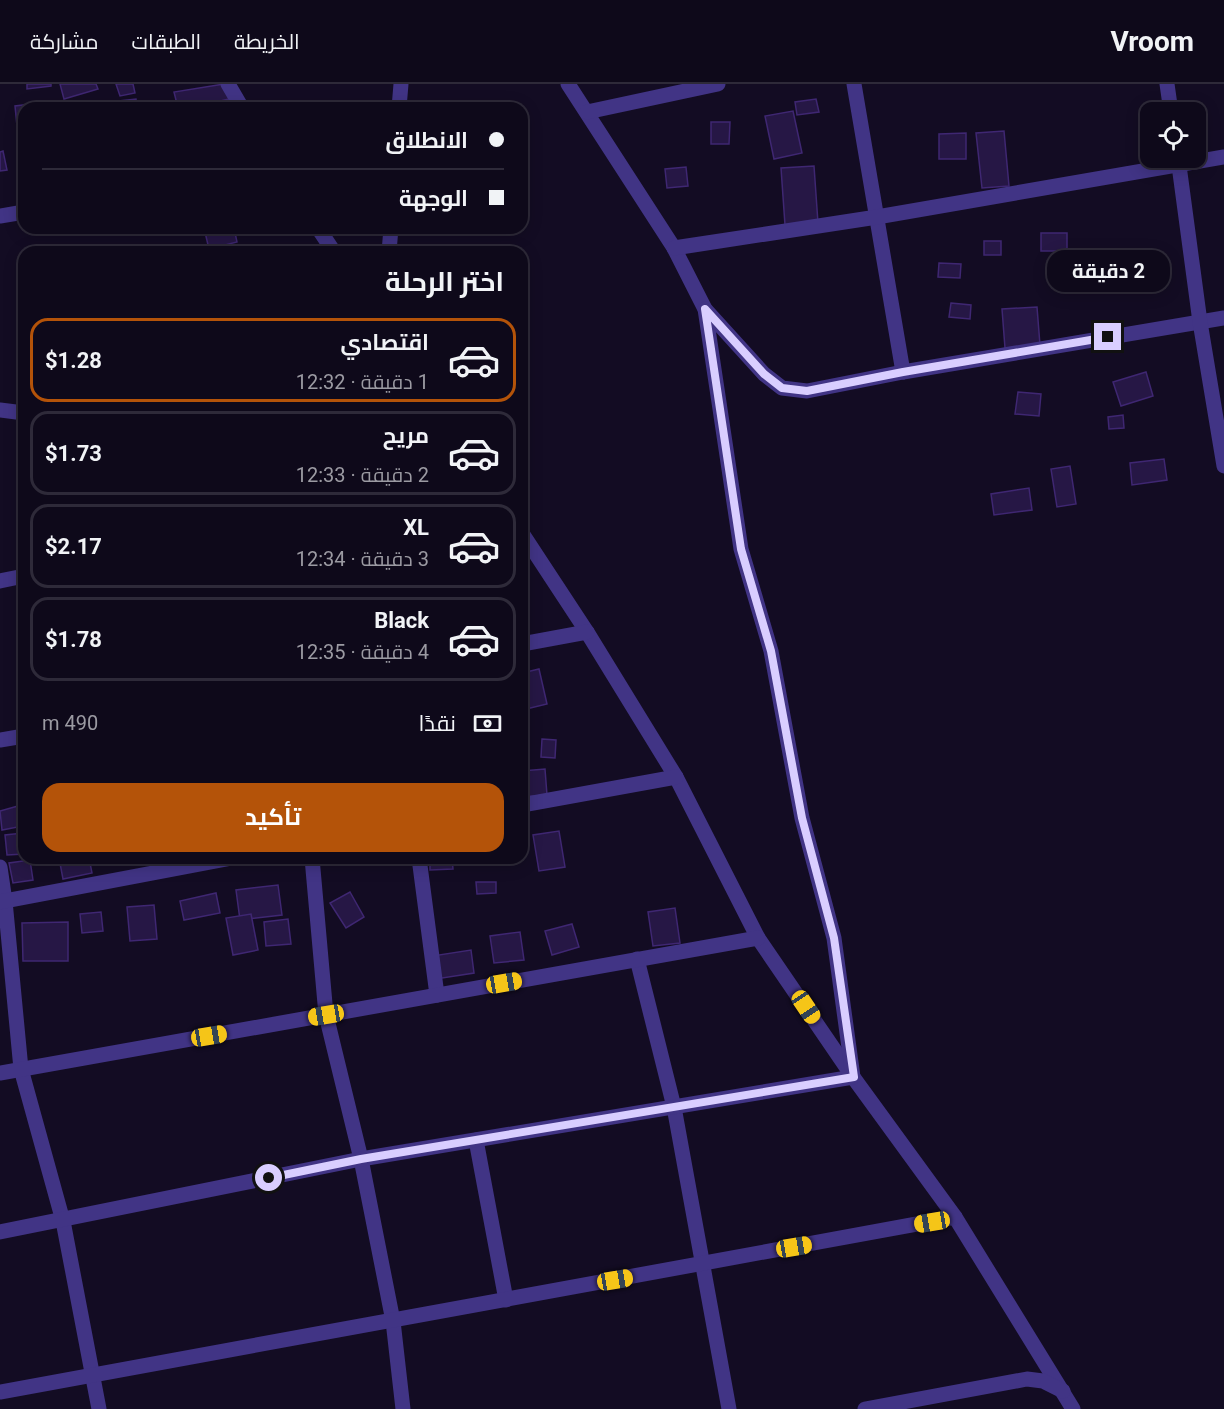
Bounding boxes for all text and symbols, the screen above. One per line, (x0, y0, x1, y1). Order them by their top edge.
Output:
text: Vroom (1110, 25, 1194, 58)
text: مشاركة (30, 30, 99, 54)
text: الطبقات (132, 30, 201, 54)
text: الخريطة (234, 30, 300, 54)
map controls (1140, 102, 1206, 168)
button: locate (1140, 102, 1206, 168)
text: الانطلاق (385, 128, 468, 153)
text: الوجهة (399, 186, 468, 211)
callout: 2 دقيقة (1046, 250, 1170, 292)
text: 2 دقيقة (1072, 259, 1145, 283)
text: اختر الرحلة (385, 266, 504, 298)
route end (1094, 323, 1121, 350)
text: اقتصادي (340, 330, 429, 355)
icon: car (447, 333, 501, 387)
text: $1.28 (45, 348, 102, 373)
text: 1 دقيقة · 12:32 (296, 370, 429, 394)
text: مريح (383, 423, 429, 448)
icon: car (447, 426, 501, 480)
text: $1.73 (45, 441, 102, 466)
text: 2 دقيقة · 12:33 (296, 463, 429, 487)
text: XL (403, 515, 429, 540)
icon: car (447, 519, 501, 573)
text: $2.17 (45, 534, 102, 559)
text: 3 دقيقة · 12:34 (296, 547, 429, 571)
text: Black (374, 608, 429, 633)
icon: car (447, 612, 501, 666)
text: $1.78 (45, 627, 102, 652)
text: 4 دقيقة · 12:35 (296, 640, 429, 664)
icon: cash (471, 707, 504, 740)
text: 490 m (42, 711, 98, 735)
text: نقدًا (418, 711, 456, 736)
button: تأكيد (42, 783, 504, 852)
car (485, 971, 523, 995)
car (788, 987, 824, 1027)
car (307, 1003, 345, 1027)
car (190, 1024, 228, 1048)
route start (255, 1164, 282, 1191)
car (913, 1210, 951, 1234)
car (775, 1235, 813, 1259)
car (596, 1268, 634, 1292)

